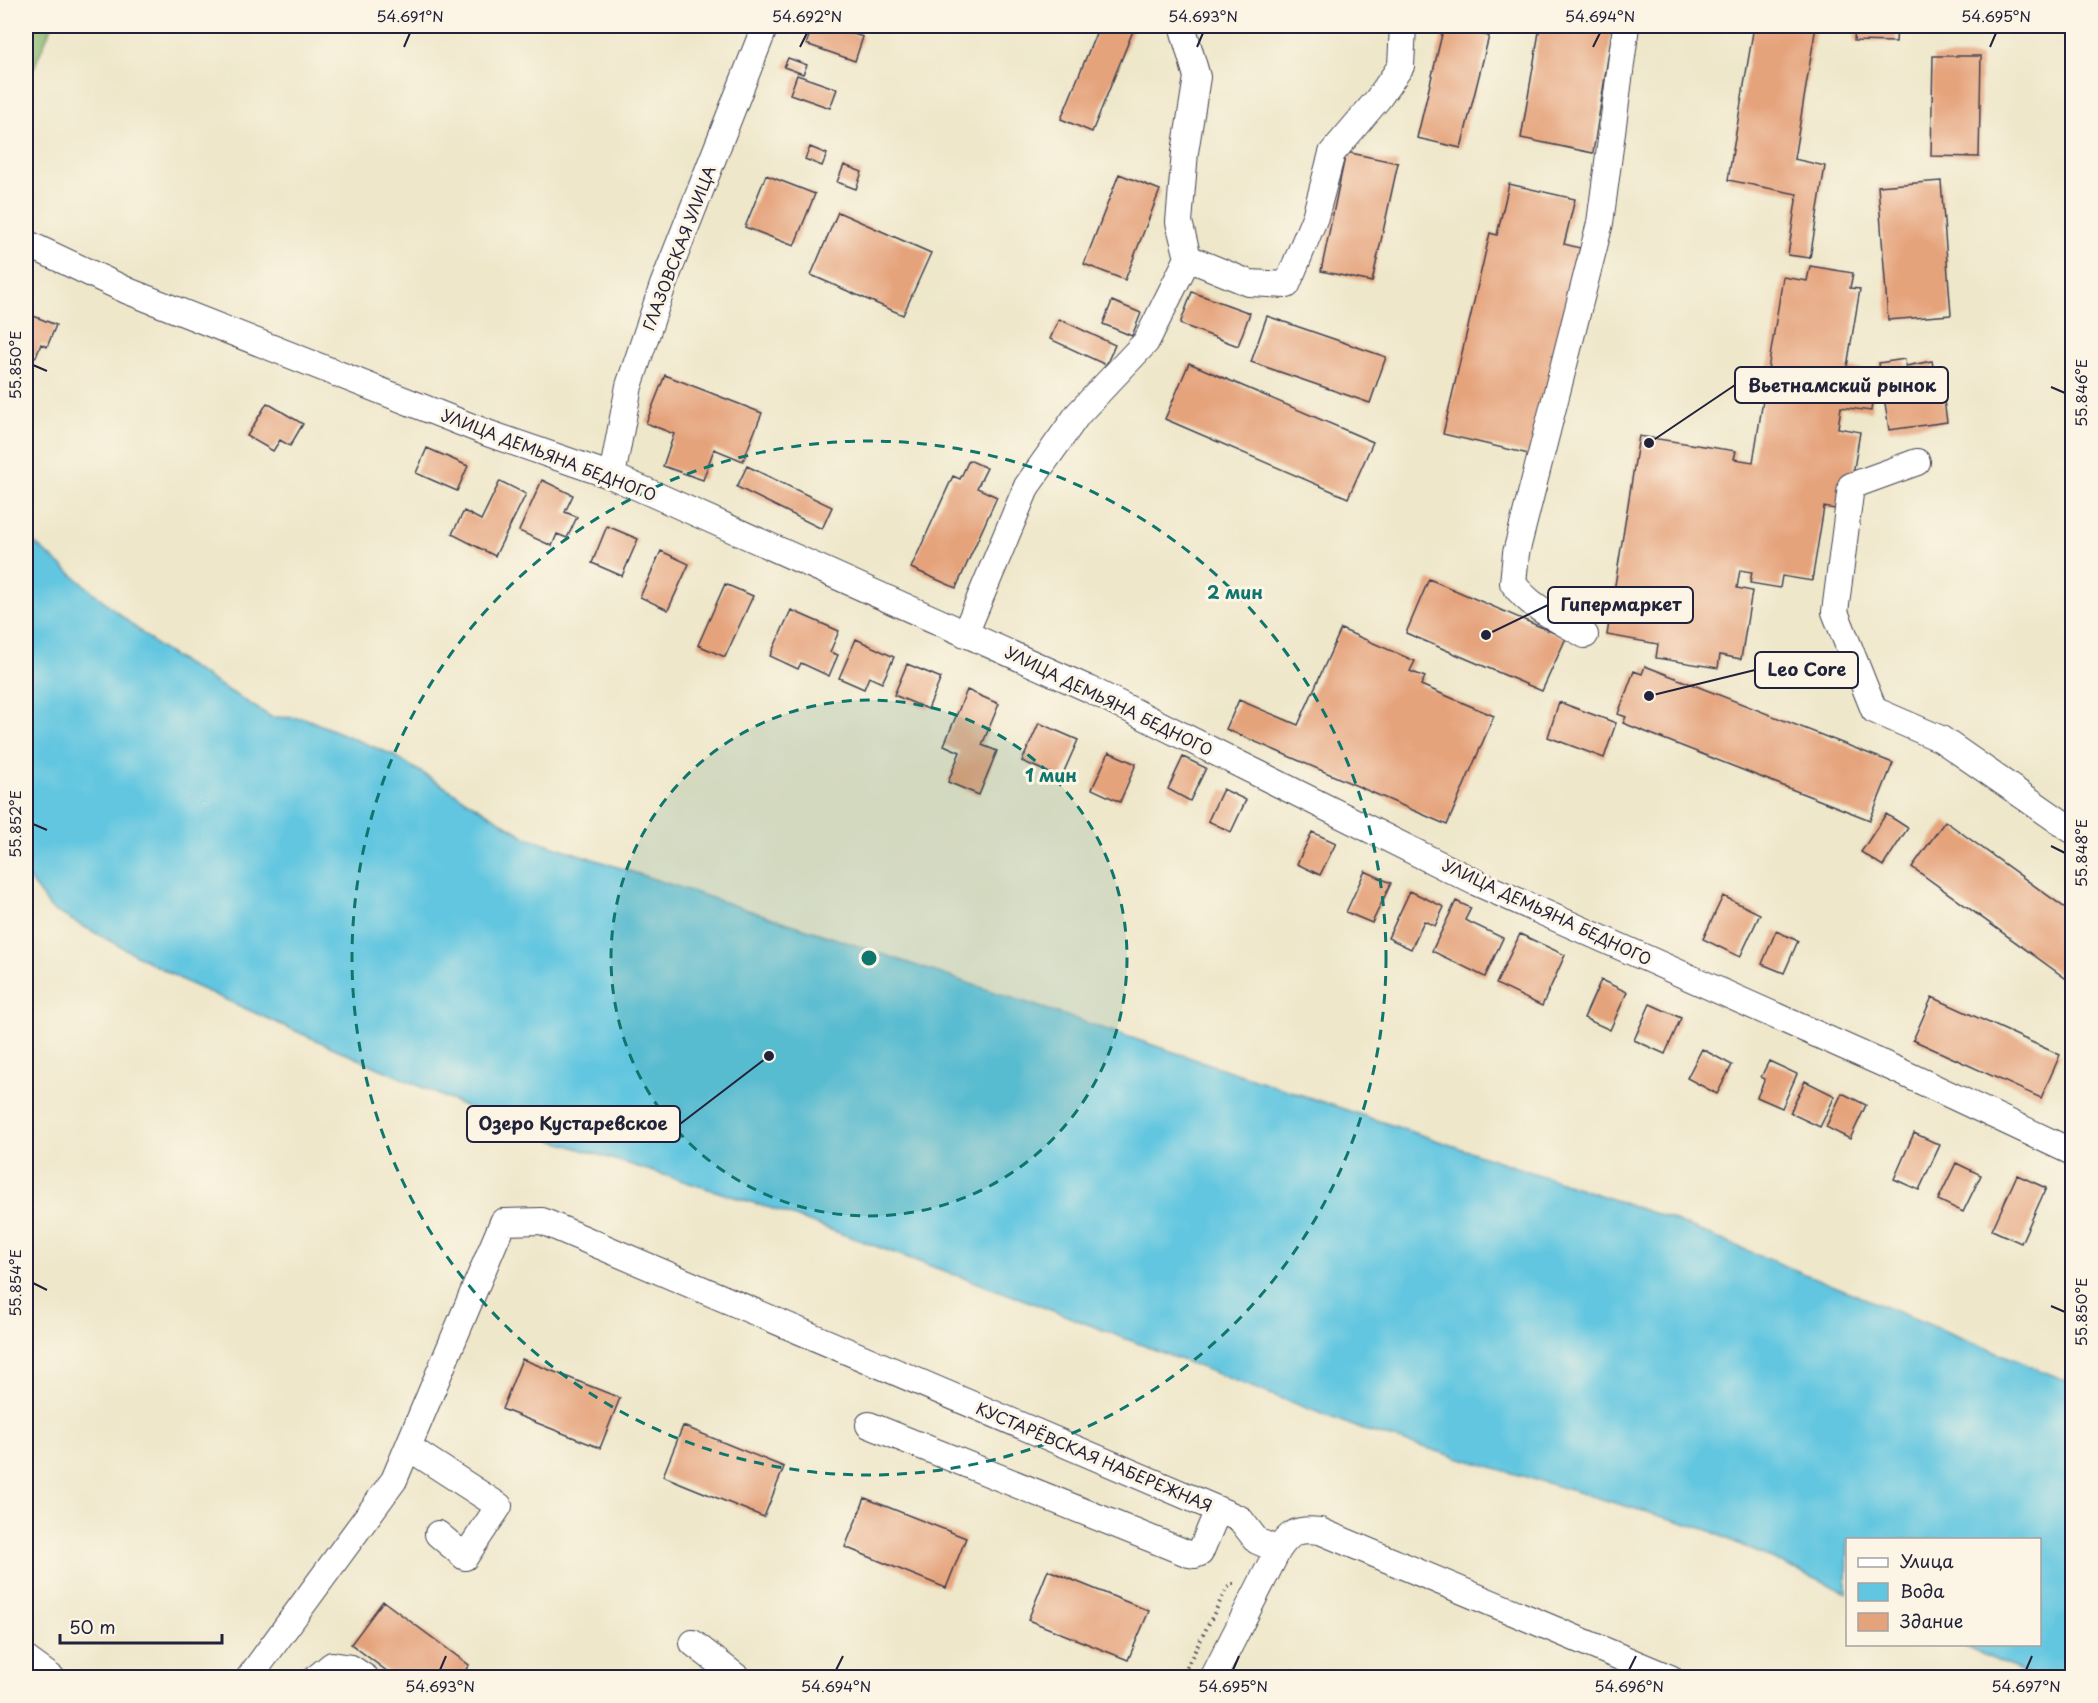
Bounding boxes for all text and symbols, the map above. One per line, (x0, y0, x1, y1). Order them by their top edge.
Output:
text: 54.691°N (376, 4, 444, 27)
text: 54.692°N (772, 4, 842, 27)
text: 54.693°N (1168, 4, 1238, 27)
text: 54.694°N (1565, 4, 1635, 27)
text: 54.695°N (1961, 4, 2031, 27)
street label: ГЛАЗОВСКАЯ УЛИЦА (636, 162, 721, 334)
text: 55.850°E (3, 331, 26, 399)
text: 55.846°E (2069, 359, 2092, 427)
callout: Вьетнамский рынок (1735, 367, 1948, 403)
text: Вьетнамский рынок (1748, 371, 1937, 398)
street label: УЛИЦА ДЕМЬЯНА БЕДНОГО (438, 402, 660, 506)
text: 2 мин (1207, 578, 1263, 605)
callout: Гипермаркет (1548, 587, 1693, 623)
text: Гипермаркет (1560, 590, 1682, 617)
street label: УЛИЦА ДЕМЬЯНА БЕДНОГО (1002, 639, 1217, 761)
callout: Leo Core (1755, 652, 1858, 688)
text: Leo Core (1768, 655, 1847, 682)
text: 1 мин (1025, 761, 1077, 788)
text: 55.852°E (3, 790, 26, 858)
text: 55.848°E (2069, 819, 2092, 887)
street label: УЛИЦА ДЕМЬЯНА БЕДНОГО (1439, 852, 1656, 970)
centre of rings (859, 948, 879, 968)
callout: Озеро Кустаревское (467, 1106, 680, 1142)
text: Озеро Кустаревское (478, 1109, 668, 1136)
text: 55.854°E (3, 1249, 26, 1317)
text: 55.850°E (2069, 1278, 2092, 1346)
street label: КУСТАРЁВСКАЯ НАБЕРЕЖНАЯ (972, 1395, 1216, 1517)
legend (1846, 1538, 2041, 1646)
text: Улица (1900, 1547, 1954, 1574)
text: Вода (1900, 1577, 1945, 1604)
scale bar (60, 1607, 222, 1645)
text: Здание (1900, 1607, 1963, 1634)
text: 50 m (69, 1613, 116, 1640)
text: 54.693°N (405, 1674, 475, 1697)
text: 54.694°N (801, 1674, 871, 1697)
text: 54.695°N (1198, 1674, 1268, 1697)
text: 54.696°N (1594, 1674, 1664, 1697)
text: 54.697°N (1991, 1674, 2061, 1697)

